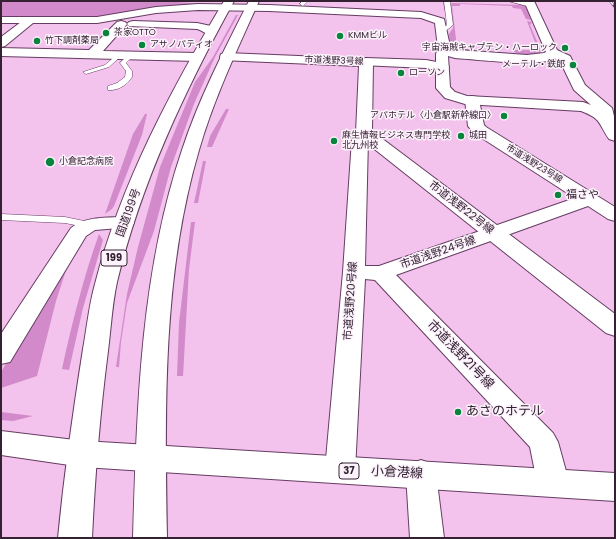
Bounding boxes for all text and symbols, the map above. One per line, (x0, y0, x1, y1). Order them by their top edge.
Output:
marker: 茶家OTTO (101, 28, 111, 38)
place label: 茶家OTTO (114, 28, 156, 38)
marker: KMMビル (335, 31, 345, 41)
place label: KMMビル (348, 31, 387, 41)
marker: 竹下調剤薬局 (32, 36, 42, 46)
place label: 竹下調剤薬局 (45, 36, 99, 46)
marker: アサノパティオ (137, 40, 147, 50)
place label: アサノパティオ (150, 40, 213, 50)
place label: 宇宙海賊キャプテン・ハーロック (422, 43, 557, 53)
marker: 宇宙海賊キャプテン・ハーロック (560, 43, 570, 53)
street label: 市道浅野3号線 (304, 55, 364, 67)
place label: メーテル・鉄郎 (502, 60, 565, 70)
marker: メーテル・鉄郎 (568, 60, 578, 70)
marker: ローソン (396, 68, 406, 78)
place label: ローソン (409, 68, 445, 78)
place label: アパホテル〈小倉駅新幹線口〉 (370, 111, 496, 121)
marker: アパホテル〈小倉駅新幹線口〉 (499, 111, 509, 121)
place label: 麻生情報ビジネス専門学校 北九州校 (342, 131, 450, 152)
marker: 城田 (456, 131, 466, 141)
place label: 城田 (469, 131, 487, 141)
marker: 麻生情報ビジネス専門学校 北九州校 (329, 136, 339, 146)
street label: 市道浅野23号線 (504, 142, 564, 186)
marker: 小倉記念病院 (44, 156, 56, 168)
place label: 小倉記念病院 (59, 157, 113, 167)
street label: 市道浅野22号線 (426, 179, 496, 237)
street label: 国道199号 (114, 187, 144, 239)
place label: 福さや (566, 188, 599, 202)
marker: 福さや (553, 190, 563, 200)
street label: 市道浅野24号線 (398, 234, 478, 272)
road number: 199 (101, 250, 127, 266)
street label: 市道浅野20号線 (342, 261, 360, 341)
street label: 市道浅野21号線 (423, 317, 497, 393)
place label: あさのホテル (466, 404, 544, 420)
marker: あさのホテル (453, 407, 463, 417)
road number: 37 (339, 463, 359, 479)
street label: 小倉港線 (371, 464, 423, 482)

